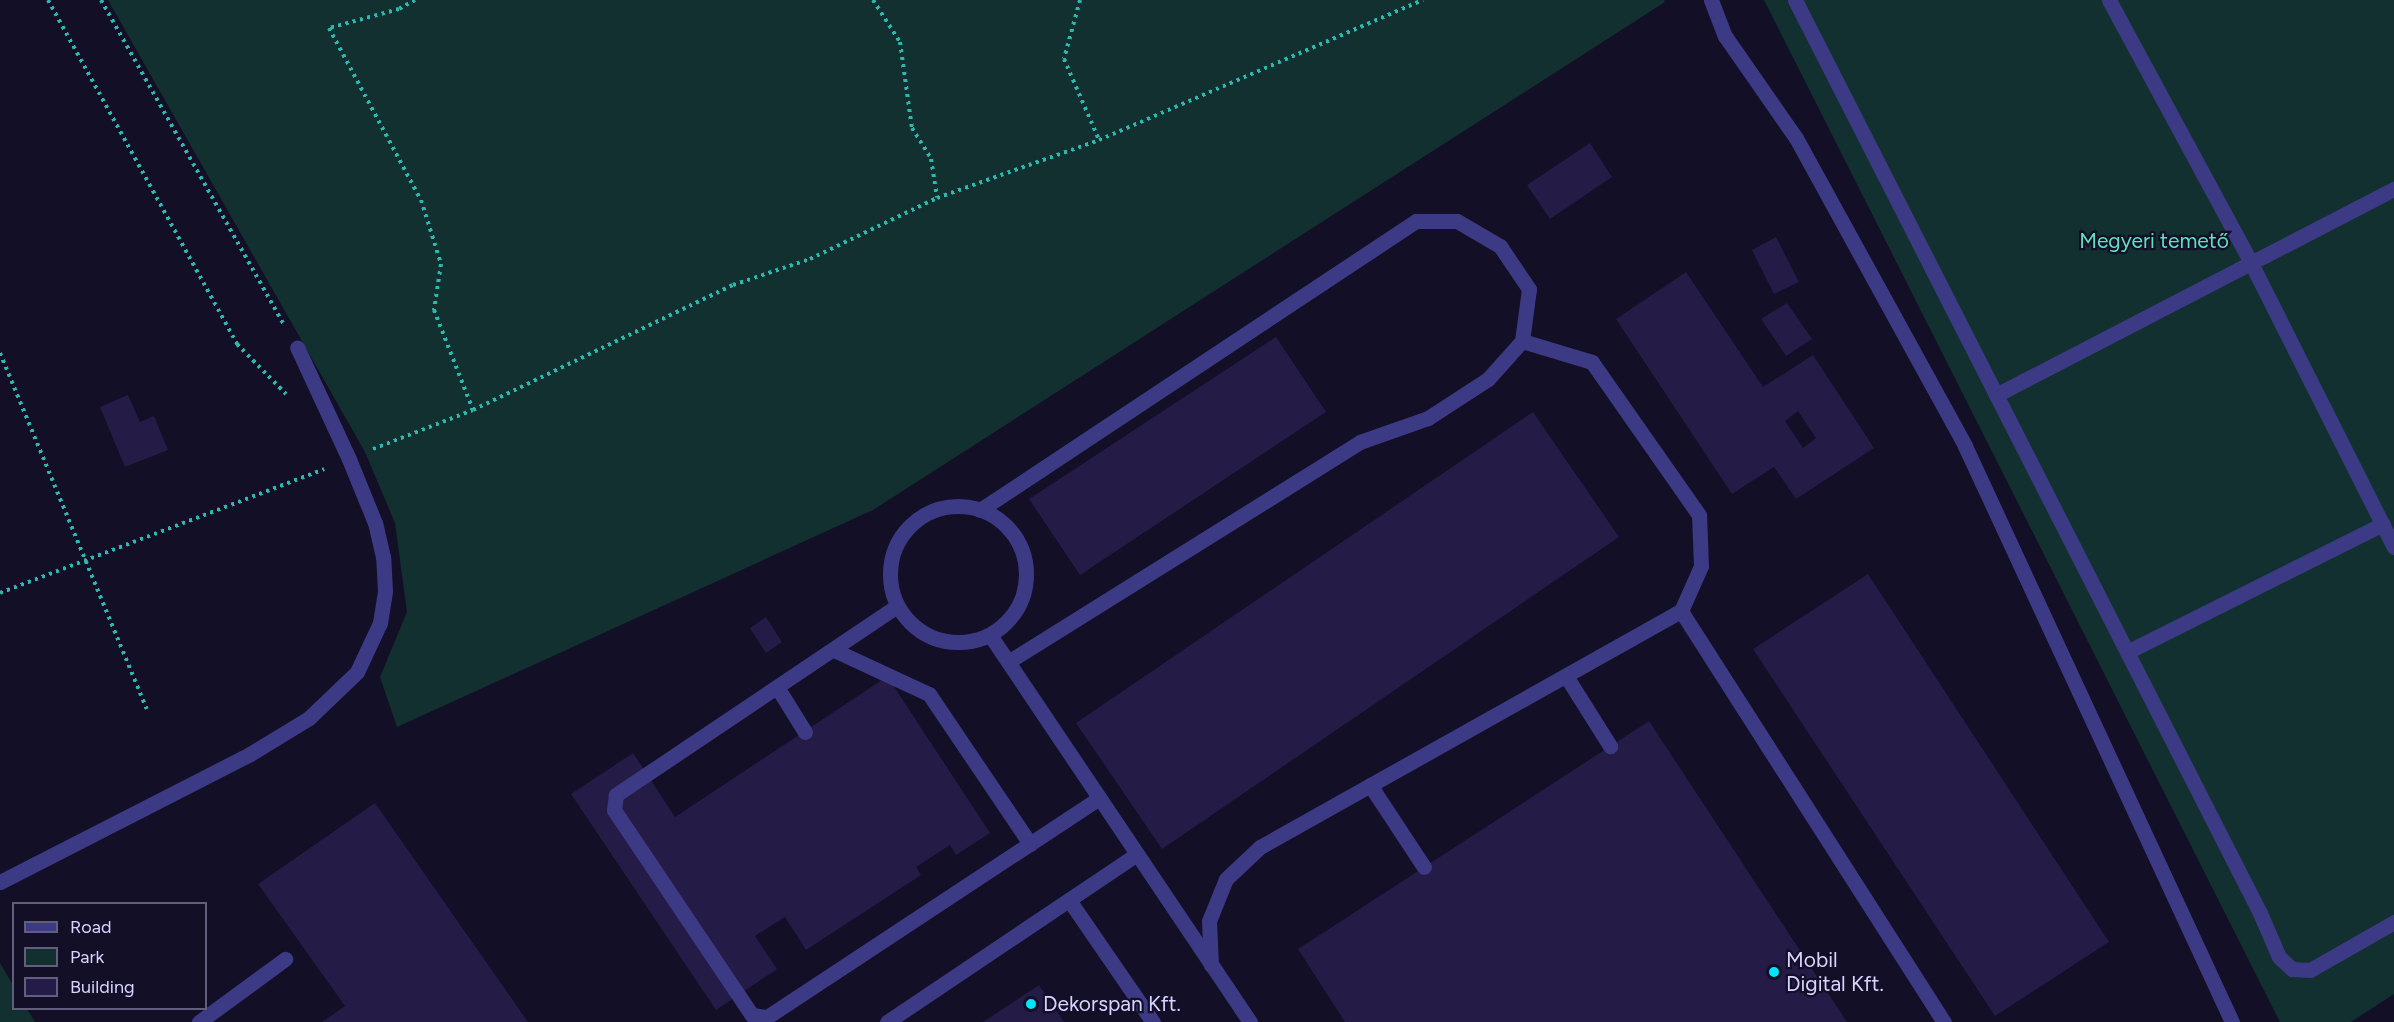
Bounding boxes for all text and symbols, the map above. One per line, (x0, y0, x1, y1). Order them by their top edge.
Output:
park label: Megyeri temető (2079, 228, 2229, 254)
legend (12, 902, 207, 1010)
text: Road (70, 916, 111, 938)
text: Park (70, 946, 104, 968)
place label: Mobil Digital Kft. (1786, 947, 1884, 997)
marker: Mobil Digital Kft. (1767, 965, 1781, 979)
text: Building (70, 976, 135, 998)
place label: Dekorspan Kft. (1043, 991, 1181, 1017)
marker: Dekorspan Kft. (1024, 997, 1038, 1011)

